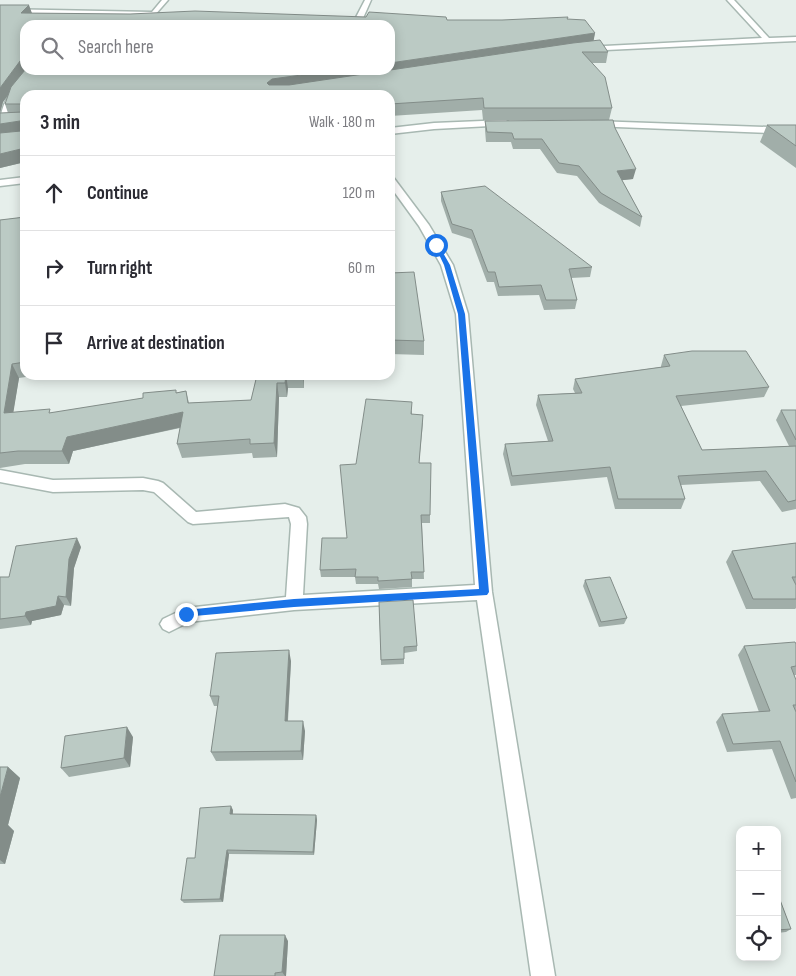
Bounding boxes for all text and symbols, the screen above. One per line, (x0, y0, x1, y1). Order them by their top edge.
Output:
search box (20, 20, 395, 75)
icon: search (38, 34, 66, 62)
text: Search here (78, 36, 154, 59)
text: 3 min (40, 110, 80, 135)
text: Walk · 180 m (309, 113, 375, 132)
icon: ahead (40, 179, 68, 207)
text: Continue (87, 182, 148, 205)
text: 120 m (343, 184, 375, 203)
route start (425, 234, 448, 257)
icon: right (40, 254, 68, 282)
text: Turn right (87, 257, 152, 280)
text: 60 m (348, 259, 375, 278)
icon: arrive (40, 329, 68, 357)
text: Arrive at destination (87, 332, 225, 355)
route end (175, 603, 198, 626)
map controls (736, 826, 781, 961)
button: + (736, 826, 781, 871)
button: − (736, 871, 781, 916)
button: locate (736, 916, 781, 961)

